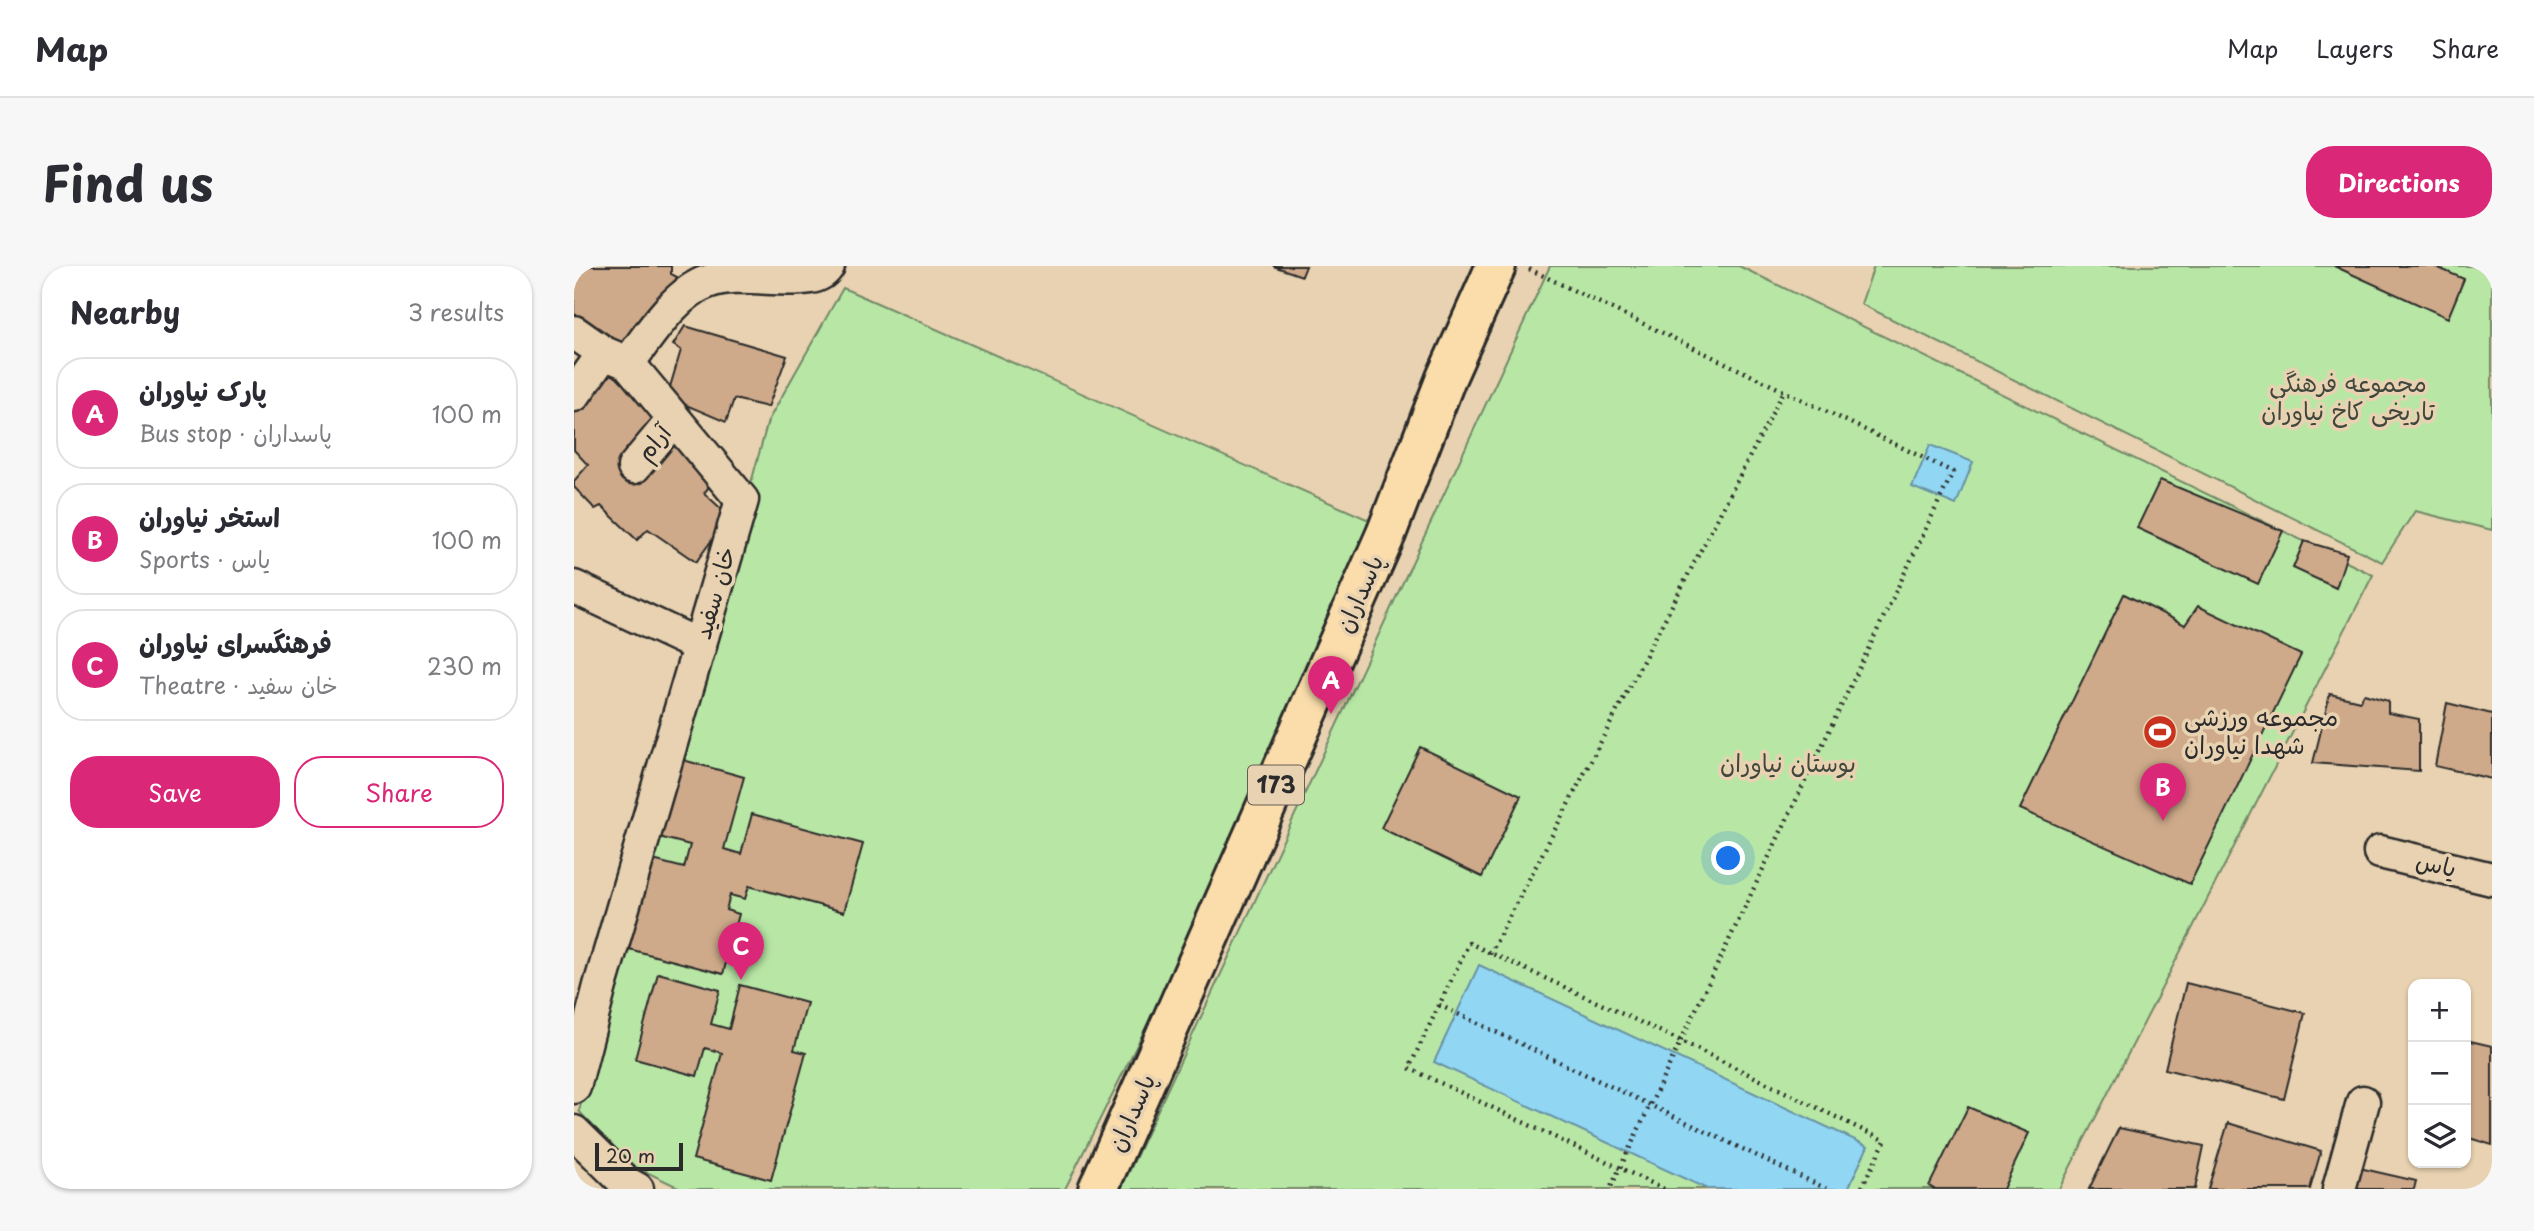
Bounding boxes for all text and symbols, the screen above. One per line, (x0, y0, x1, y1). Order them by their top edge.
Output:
text: Map (35, 23, 108, 73)
text: Map (2227, 30, 2278, 66)
text: Layers (2316, 30, 2393, 66)
text: Share (2431, 30, 2499, 66)
text: Find us (42, 145, 213, 219)
button: Directions (2306, 146, 2492, 218)
text: Nearby (70, 289, 180, 334)
text: 3 results (408, 294, 504, 329)
park label: مجموعه فرهنگی تاریخی کاخ نیاوران (2261, 364, 2436, 428)
text: پارک نیاوران (139, 371, 267, 410)
text: A (86, 396, 104, 431)
text: 100 m (432, 396, 502, 431)
text: Bus stop · پاسداران (139, 415, 332, 450)
street label: آرام (626, 415, 681, 469)
text: استخر نیاوران (139, 497, 280, 536)
text: B (87, 522, 103, 557)
text: 100 m (432, 522, 502, 557)
text: Sports · یاس (139, 541, 270, 576)
street label: خان سفید (683, 542, 743, 643)
street label: پاسداران (1325, 548, 1391, 638)
text: فرهنگسرای نیاوران (139, 623, 332, 662)
text: C (86, 648, 104, 683)
text: 230 m (427, 648, 502, 683)
pin: A (1308, 656, 1354, 714)
text: Theatre · خان سفید (139, 667, 338, 702)
place label: مجموعه ورزشی شهدا نیاوران (2184, 698, 2338, 762)
sports icon: مجموعه ورزشی شهدا نیاوران (2141, 713, 2179, 751)
park label: بوستان نیاوران (1720, 744, 1856, 780)
button: Save (70, 756, 280, 828)
button: Share (294, 756, 504, 828)
pin: B (2140, 763, 2186, 821)
road number: 173 (1248, 765, 1304, 804)
your location (1711, 841, 1745, 875)
street label: یاس (2413, 841, 2460, 885)
pin: C (718, 922, 764, 980)
map controls (2408, 979, 2471, 1168)
button: + (2408, 979, 2471, 1042)
button: − (2408, 1042, 2471, 1105)
street label: پاسداران (1097, 1067, 1163, 1157)
button: layers (2408, 1105, 2471, 1168)
scale bar (595, 1140, 682, 1172)
text: 20 m (606, 1141, 655, 1169)

